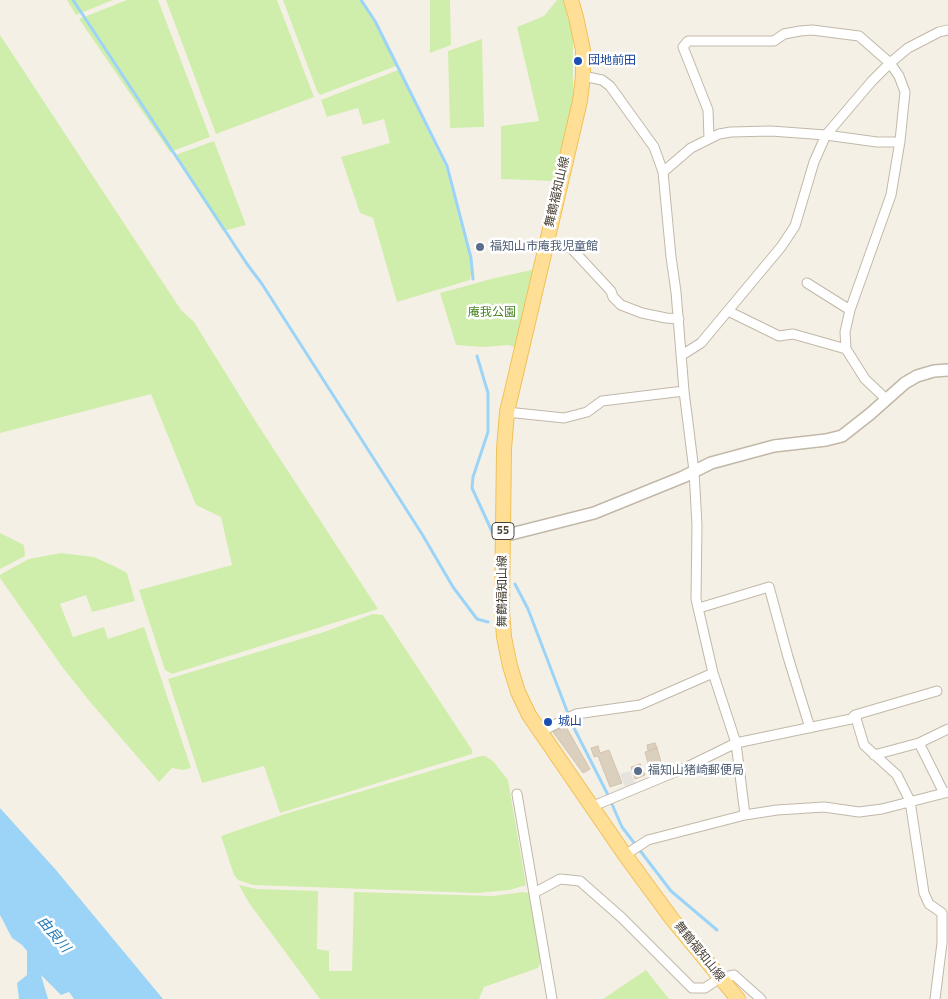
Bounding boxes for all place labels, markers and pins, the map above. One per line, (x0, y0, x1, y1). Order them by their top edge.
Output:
place label: 団地前田 (588, 54, 636, 68)
marker: 団地前田 (572, 55, 584, 67)
place label: 福知山市庵我児童館 (490, 240, 598, 254)
marker: 福知山市庵我児童館 (474, 241, 486, 253)
place label: 城山 (558, 715, 582, 729)
marker: 城山 (542, 716, 554, 728)
place label: 福知山猪崎郵便局 (648, 764, 744, 778)
marker: 福知山猪崎郵便局 (632, 765, 644, 777)

